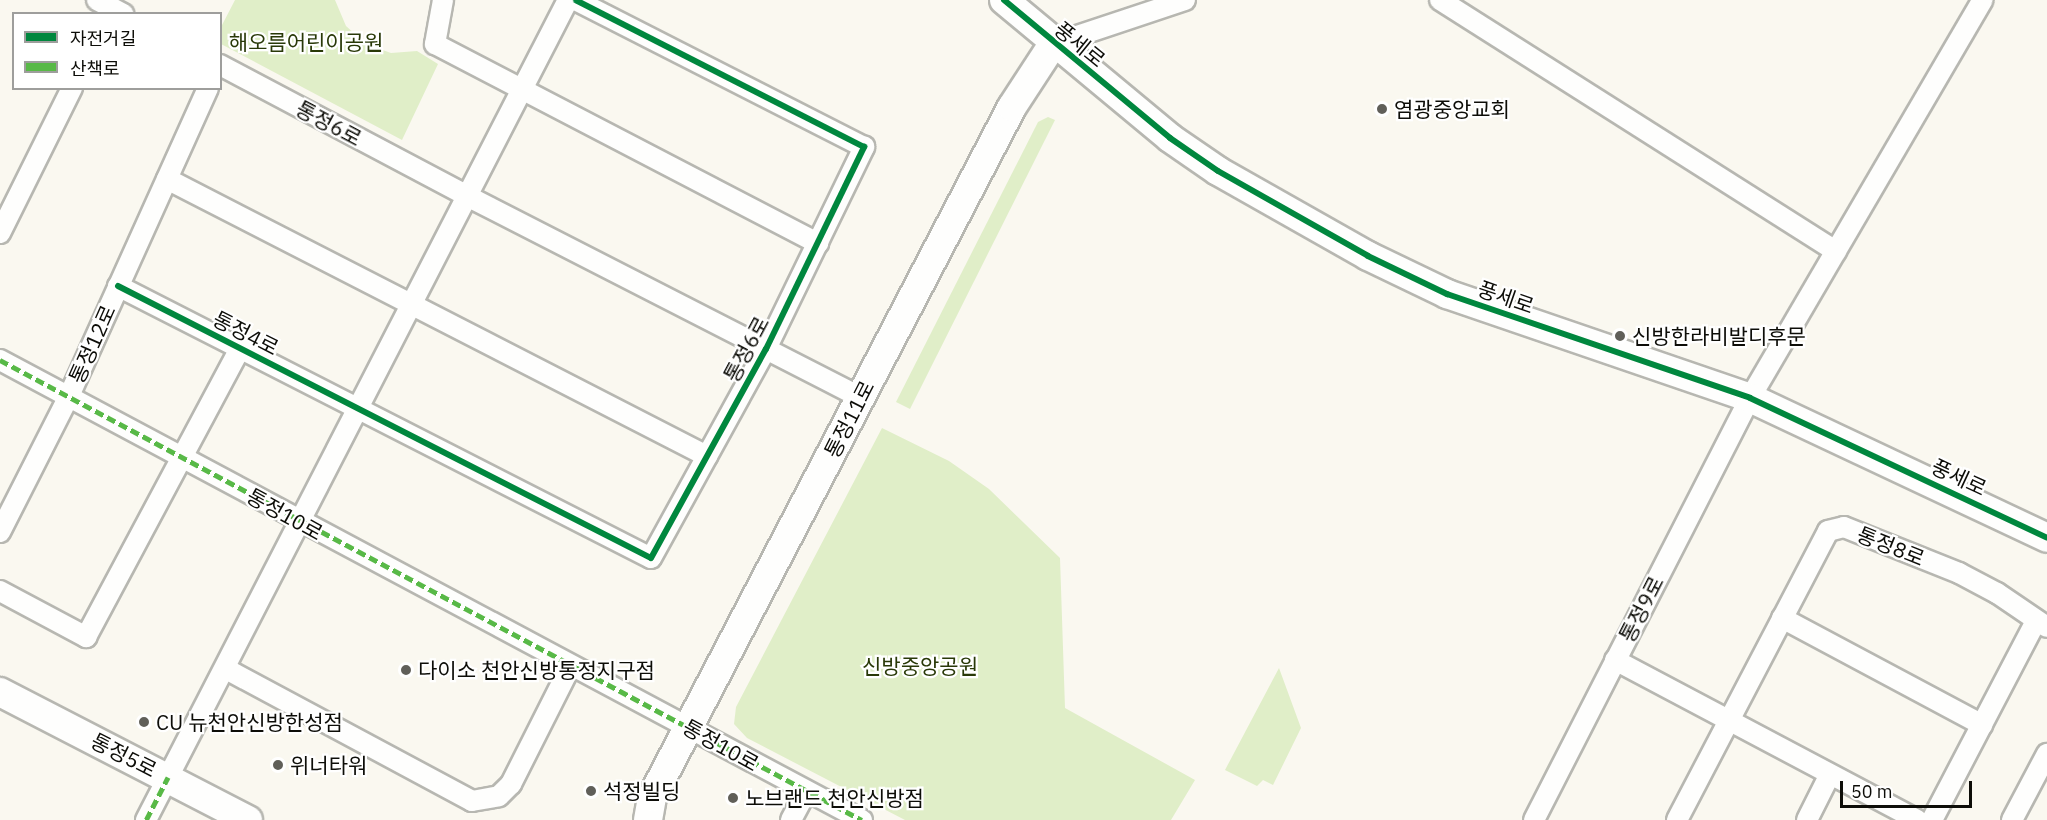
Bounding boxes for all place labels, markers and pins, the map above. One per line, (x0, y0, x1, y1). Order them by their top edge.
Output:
place label: 염광중앙교회 (1394, 96, 1510, 122)
marker: 염광중앙교회 (1375, 102, 1389, 116)
place label: 신방한라비발디후문 (1632, 323, 1806, 349)
marker: 신방한라비발디후문 (1613, 329, 1627, 343)
place label: 다이소 천안신방통정지구점 (418, 657, 655, 683)
marker: 다이소 천안신방통정지구점 (399, 663, 413, 677)
place label: CU 뉴천안신방한성점 (156, 709, 343, 735)
marker: CU 뉴천안신방한성점 (137, 715, 151, 729)
place label: 위너타워 (290, 752, 367, 778)
marker: 위너타워 (271, 758, 285, 772)
place label: 석정빌딩 (603, 778, 680, 804)
marker: 석정빌딩 (584, 784, 598, 798)
place label: 노브랜드 천안신방점 (745, 785, 924, 811)
marker: 노브랜드 천안신방점 (726, 791, 740, 805)

